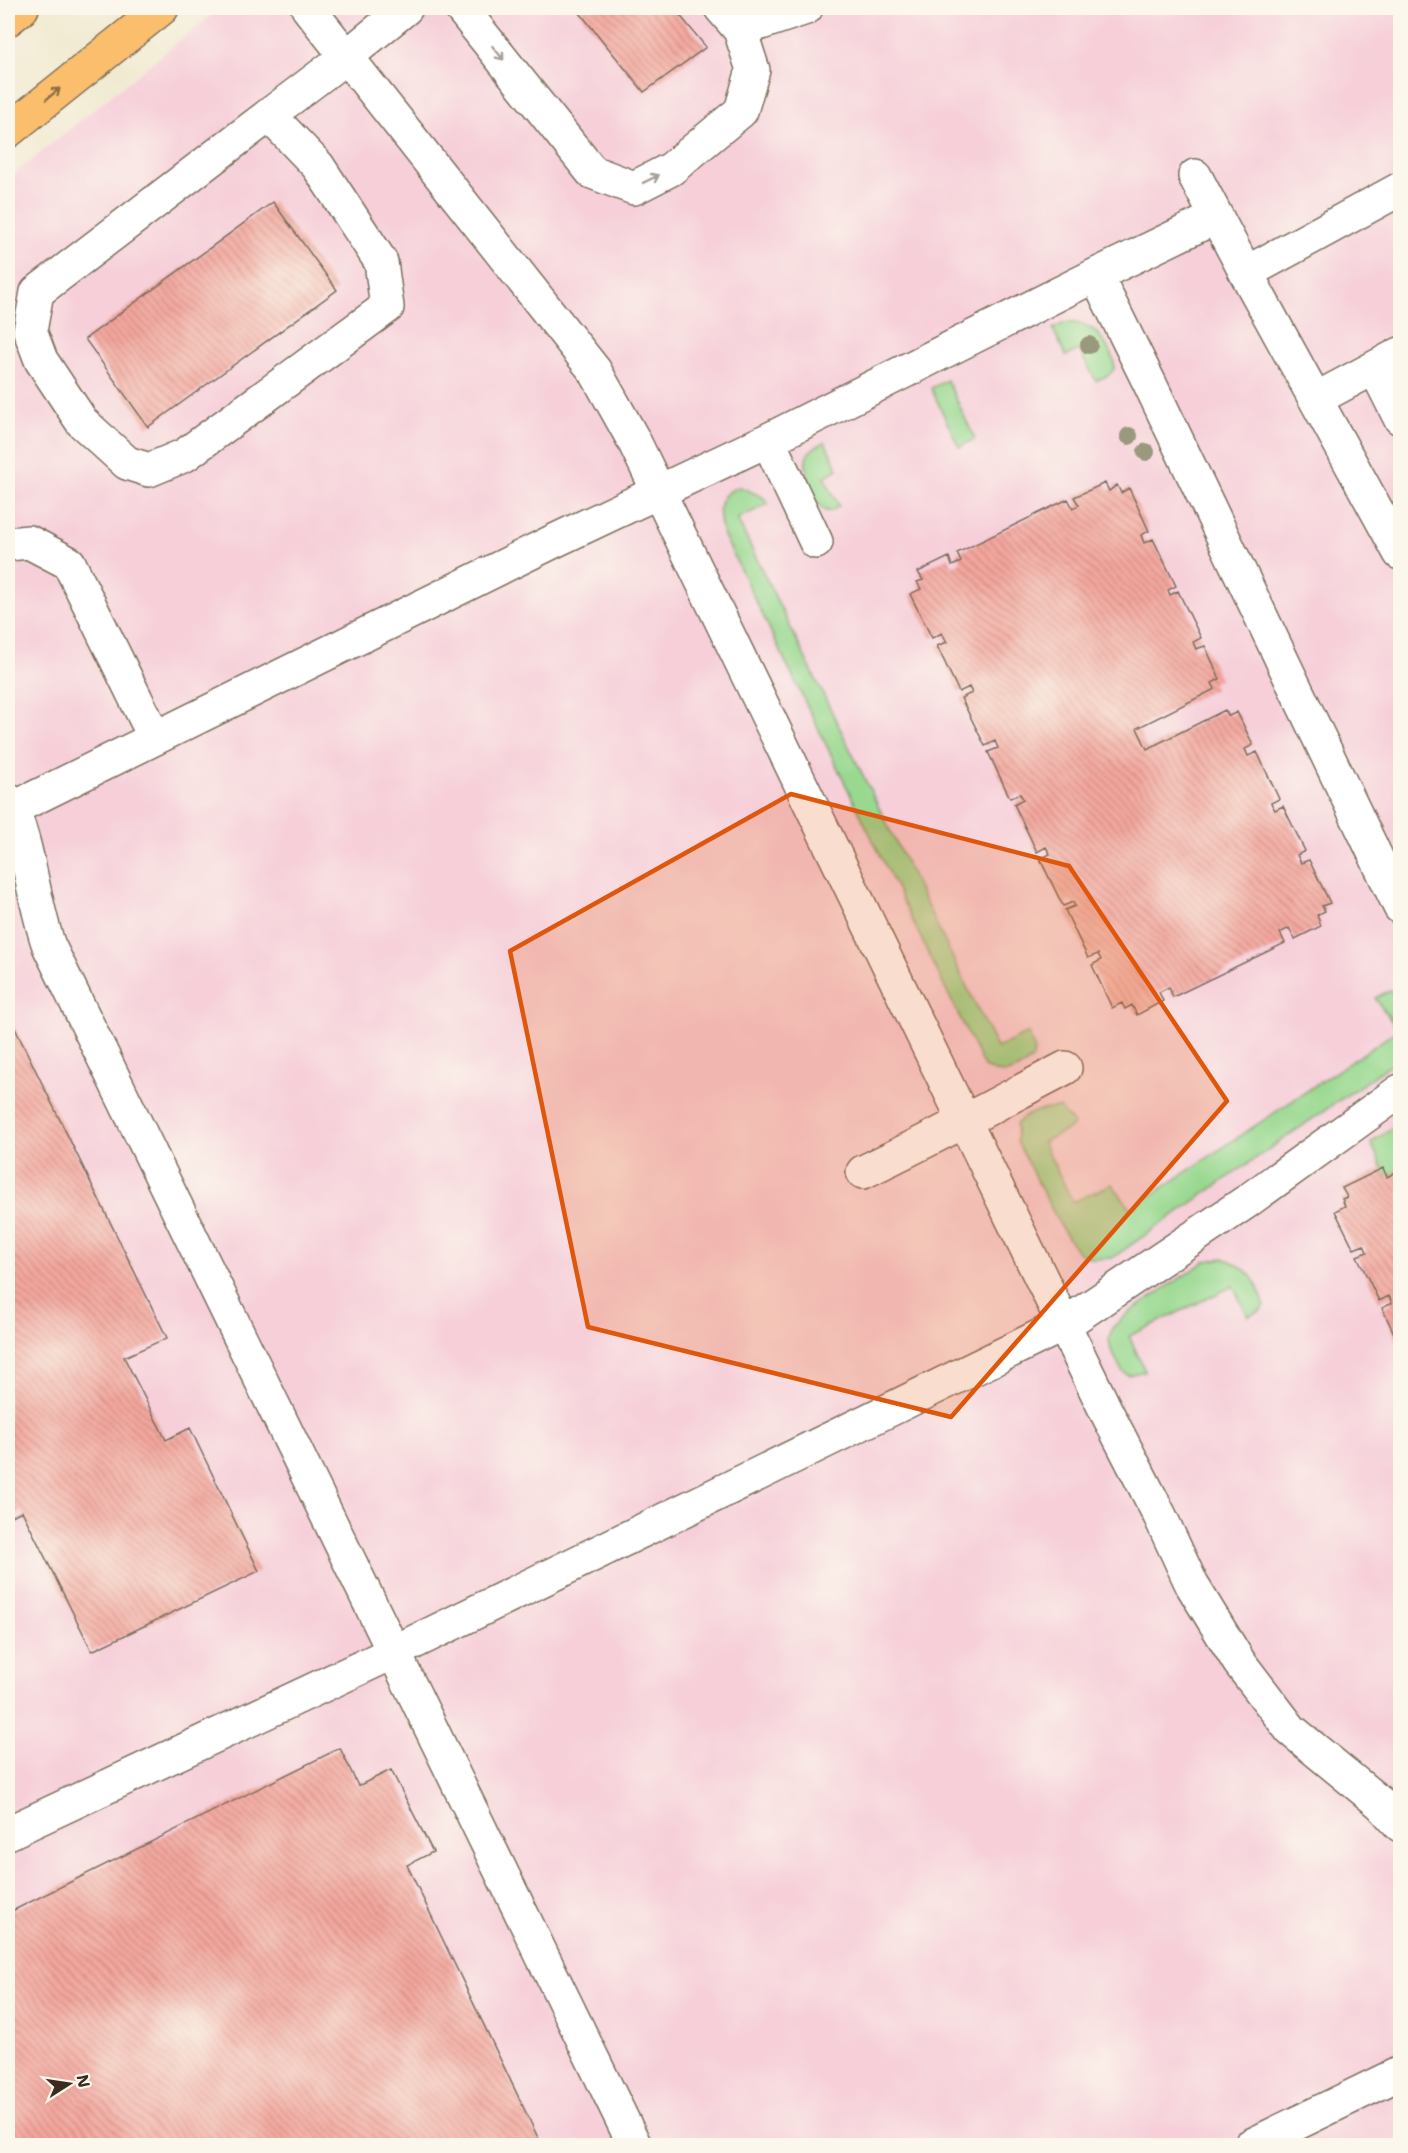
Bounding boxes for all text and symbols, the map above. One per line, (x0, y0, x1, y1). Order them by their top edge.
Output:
one-way arrow (491, 45, 504, 61)
one-way arrow (45, 88, 61, 101)
one-way arrow (642, 173, 660, 184)
north arrow (39, 2054, 99, 2114)
text: N (72, 2073, 95, 2089)

